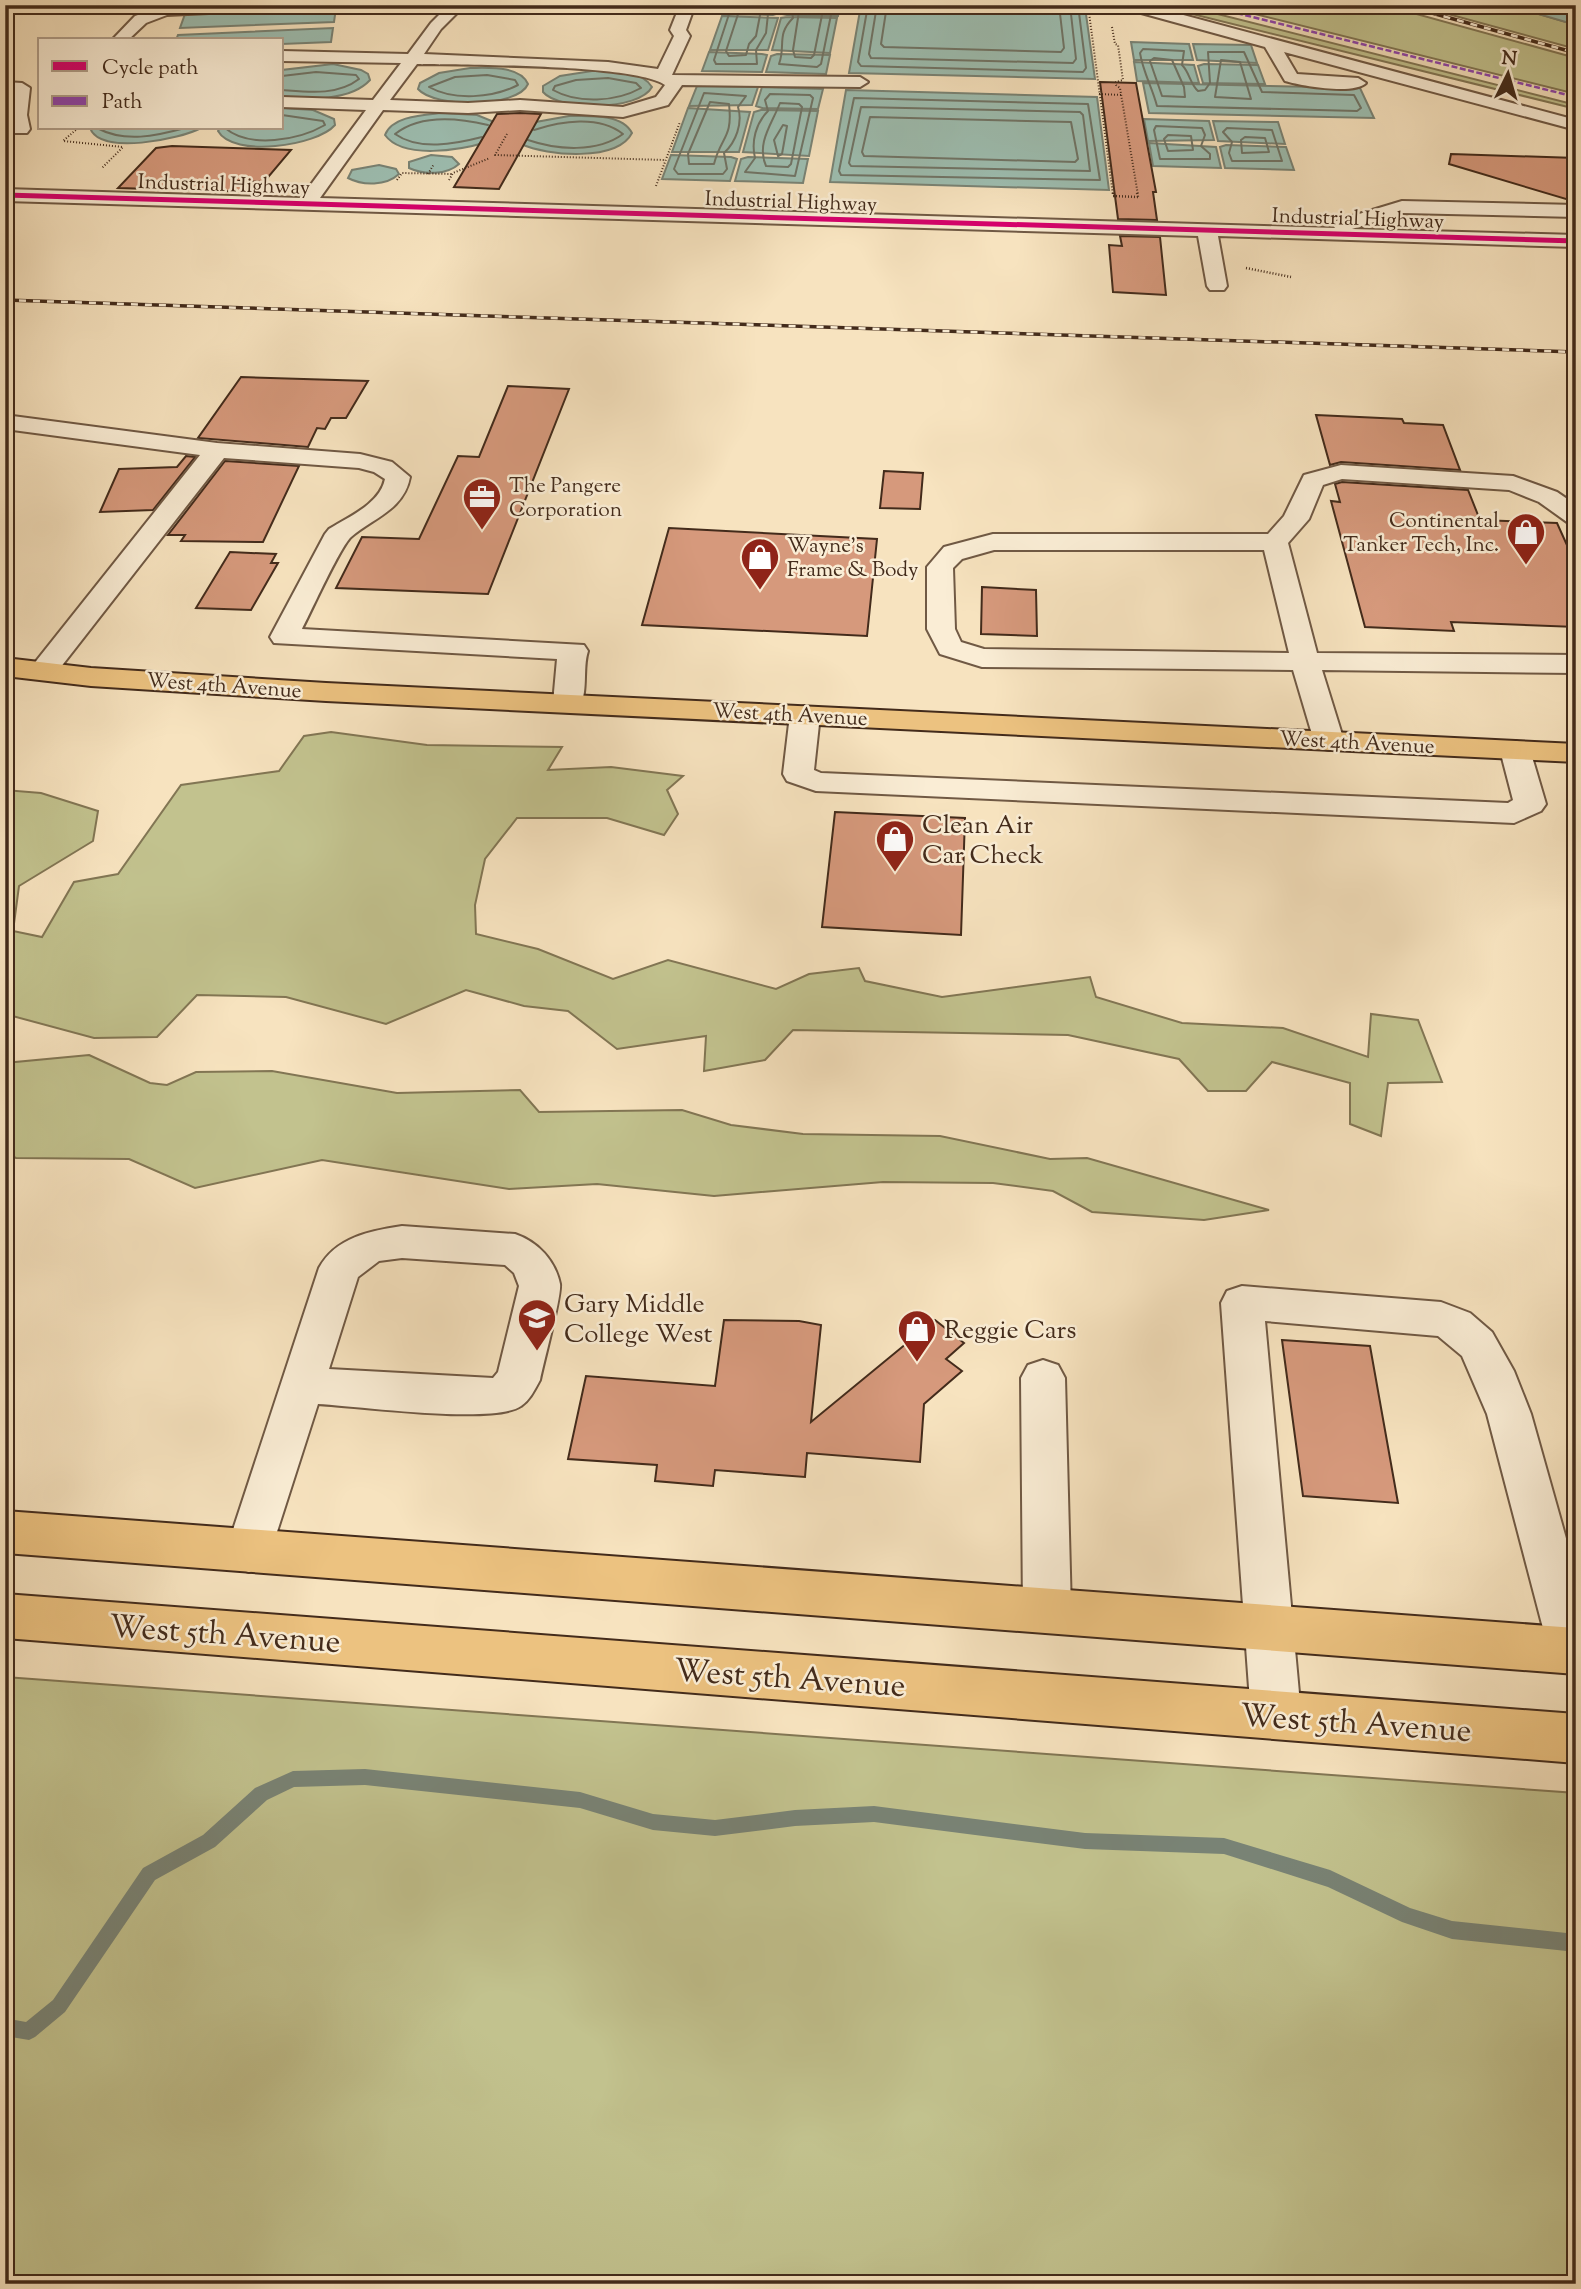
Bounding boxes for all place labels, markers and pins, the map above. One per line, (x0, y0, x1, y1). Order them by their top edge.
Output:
place label: The Pangere Corporation (509, 472, 622, 526)
office icon: The Pangere Corporation (461, 476, 503, 531)
place label: Continental Tanker Tech, Inc. (1343, 507, 1499, 561)
shop icon: Continental Tanker Tech, Inc. (1505, 511, 1547, 566)
place label: Wayne’s Frame & Body (787, 532, 919, 586)
shop icon: Wayne’s Frame & Body (739, 536, 781, 591)
place label: Clean Air Car Check (922, 808, 1043, 875)
shop icon: Clean Air Car Check (874, 818, 916, 873)
place label: Gary Middle College West (564, 1287, 713, 1354)
school or university icon: Gary Middle College West (516, 1297, 558, 1352)
shop icon: Reggie Cars (896, 1308, 938, 1363)
place label: Reggie Cars (944, 1313, 1076, 1350)

